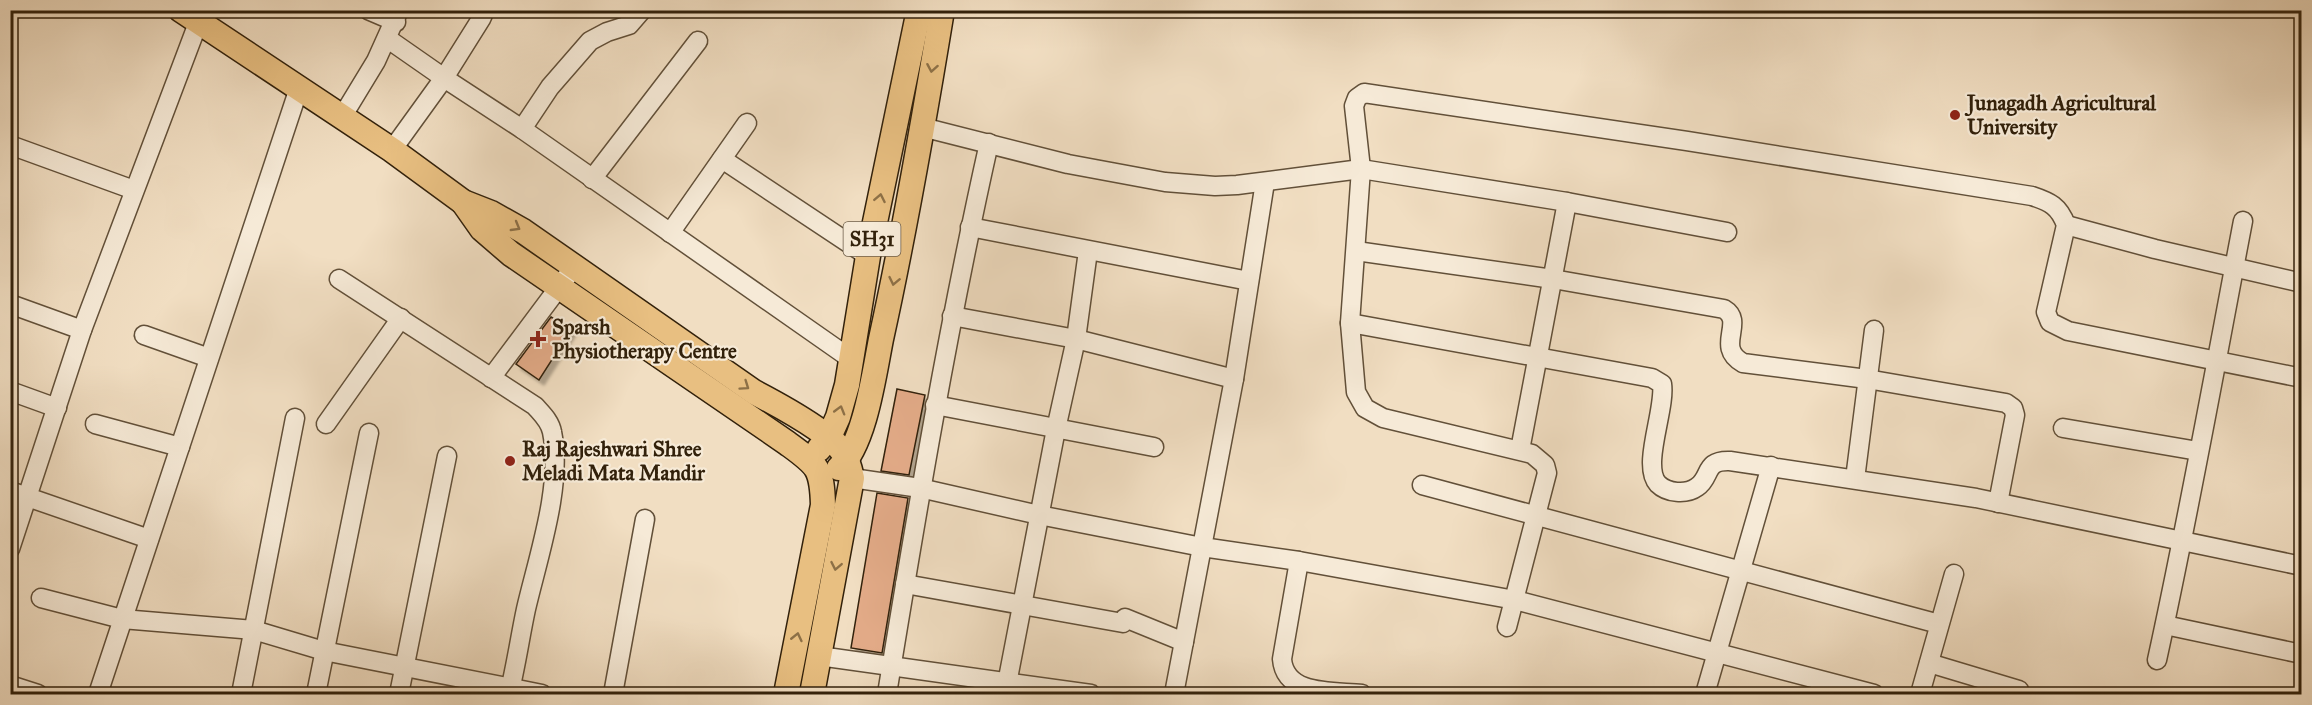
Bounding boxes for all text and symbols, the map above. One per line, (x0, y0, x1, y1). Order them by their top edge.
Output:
one-way arrow (927, 64, 939, 73)
place label: Junagadh Agricultural University (1964, 90, 2157, 140)
marker: Junagadh Agricultural University (1948, 108, 1962, 122)
one-way arrow (873, 193, 886, 203)
one-way arrow (510, 220, 520, 231)
road number: SH31 (844, 222, 900, 256)
one-way arrow (888, 275, 901, 285)
place label: Sparsh Physiotherapy Centre (552, 314, 737, 364)
marker: Sparsh Physiotherapy Centre (529, 330, 547, 348)
one-way arrow (739, 379, 750, 390)
one-way arrow (833, 405, 845, 416)
place label: Raj Rajeshwari Shree Meladi Mata Mandir (522, 436, 706, 486)
marker: Raj Rajeshwari Shree Meladi Mata Mandir (503, 454, 517, 468)
one-way arrow (830, 561, 843, 571)
one-way arrow (790, 632, 803, 642)

